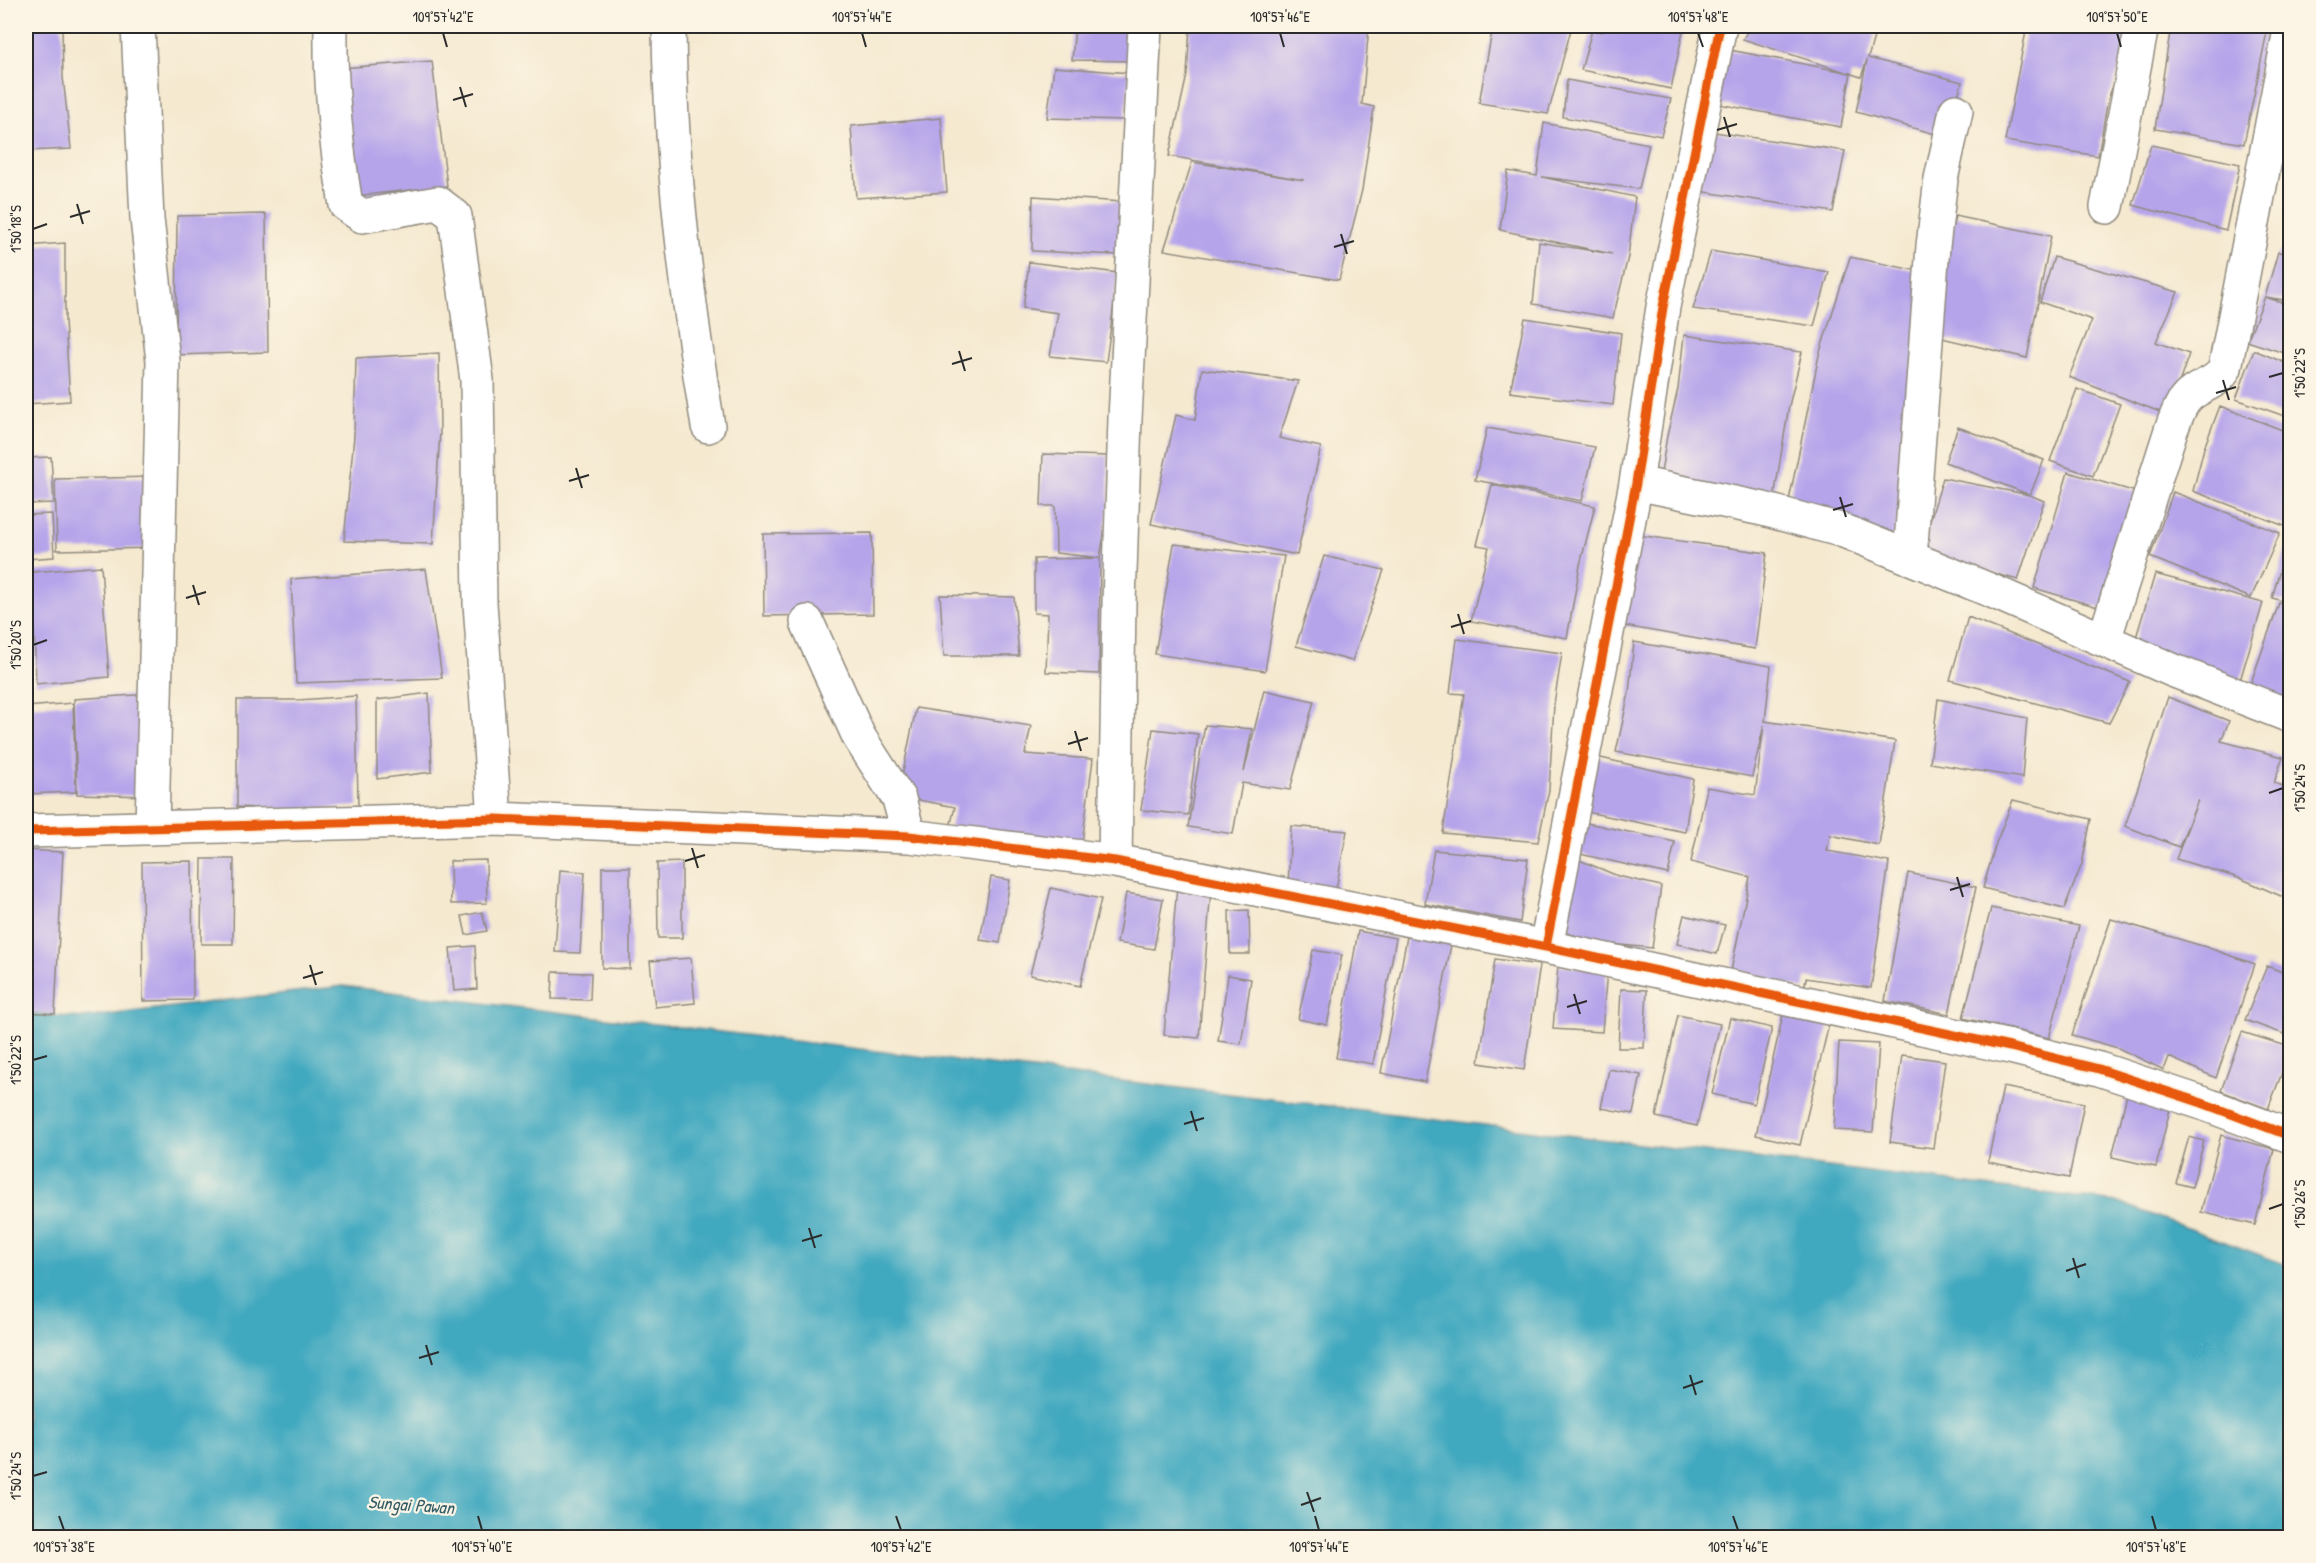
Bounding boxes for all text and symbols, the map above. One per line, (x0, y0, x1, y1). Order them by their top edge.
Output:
text: 109°57'42"E (412, 6, 474, 27)
text: 109°57'44"E (832, 6, 892, 27)
text: 109°57'46"E (1250, 6, 1310, 27)
text: 109°57'48"E (1668, 6, 1729, 27)
text: 109°57'50"E (2086, 6, 2148, 27)
text: 1°50'18"S (5, 205, 26, 253)
text: 1°50'22"S (2289, 348, 2310, 398)
text: 1°50'20"S (5, 620, 26, 670)
text: 1°50'24"S (2289, 764, 2310, 812)
text: 1°50'22"S (5, 1035, 26, 1085)
text: 1°50'26"S (2289, 1179, 2310, 1228)
text: 1°50'24"S (5, 1452, 26, 1500)
water label: Sungai Pawan (367, 1489, 457, 1520)
text: 109°57'38"E (33, 1536, 95, 1557)
text: 109°57'40"E (452, 1536, 513, 1557)
text: 109°57'42"E (870, 1536, 932, 1557)
text: 109°57'44"E (1289, 1536, 1349, 1557)
text: 109°57'46"E (1708, 1536, 1768, 1557)
text: 109°57'48"E (2126, 1536, 2187, 1557)

